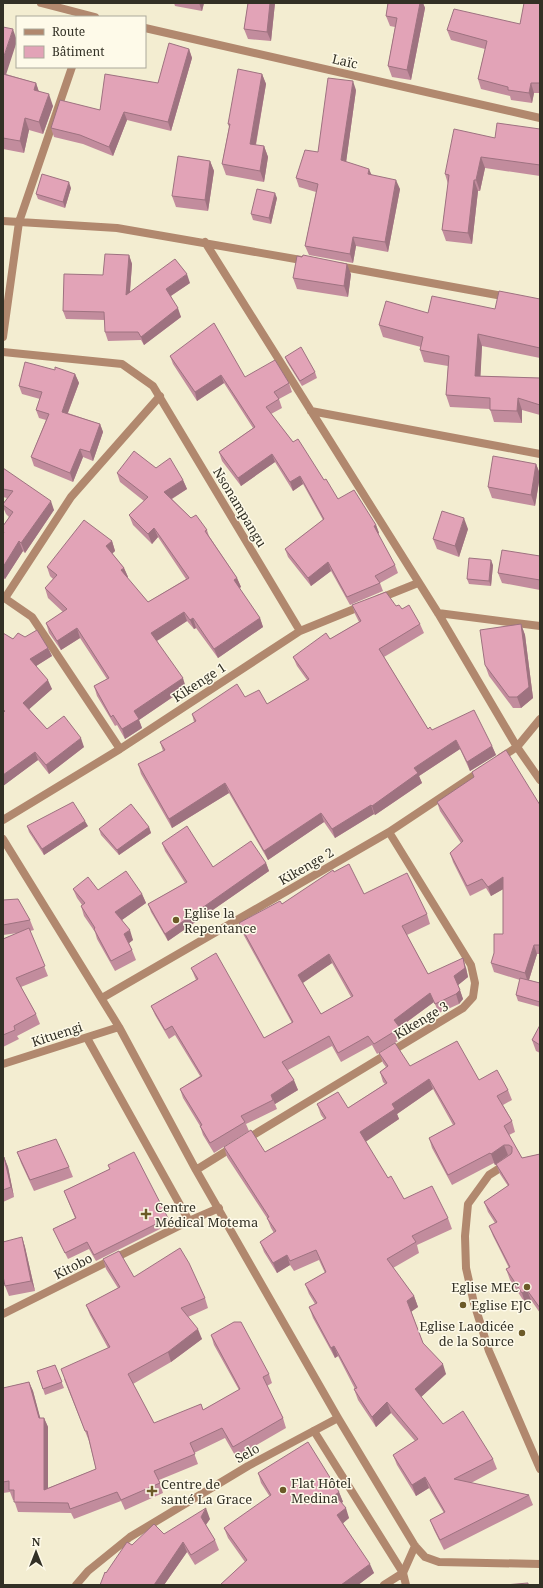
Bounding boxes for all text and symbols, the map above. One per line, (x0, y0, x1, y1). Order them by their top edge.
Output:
legend (16, 16, 146, 68)
text: Route (52, 23, 85, 40)
text: Bâtiment (52, 43, 104, 60)
street label: Laïc (330, 49, 360, 73)
street label: Nsonampangu (209, 464, 271, 550)
street label: Kikenge 1 (169, 658, 229, 706)
street label: Kikenge 2 (275, 843, 337, 889)
place label: Eglise la Repentance (184, 904, 256, 937)
marker: Eglise la Repentance (171, 915, 181, 925)
street label: Kikenge 3 (390, 997, 452, 1043)
street label: Kituengi (29, 1017, 85, 1051)
place label: Centre Médical Motema (155, 1198, 258, 1231)
marker: Centre Médical Motema (140, 1208, 152, 1220)
street label: Kitobo (51, 1249, 95, 1283)
place label: Eglise MEC (451, 1278, 519, 1296)
marker: Eglise MEC (522, 1282, 532, 1292)
place label: Eglise EJC (471, 1296, 531, 1314)
marker: Eglise EJC (458, 1300, 468, 1310)
place label: Eglise Laodicée de la Source (419, 1317, 514, 1350)
marker: Eglise Laodicée de la Source (517, 1328, 527, 1338)
street label: Selo (231, 1439, 263, 1467)
place label: Flat Hôtel Medina (291, 1474, 351, 1507)
place label: Centre de santé La Grace (161, 1475, 252, 1508)
marker: Centre de santé La Grace (146, 1485, 158, 1497)
marker: Flat Hôtel Medina (278, 1485, 288, 1495)
north arrow (16, 1532, 56, 1572)
text: N (32, 1534, 41, 1549)

